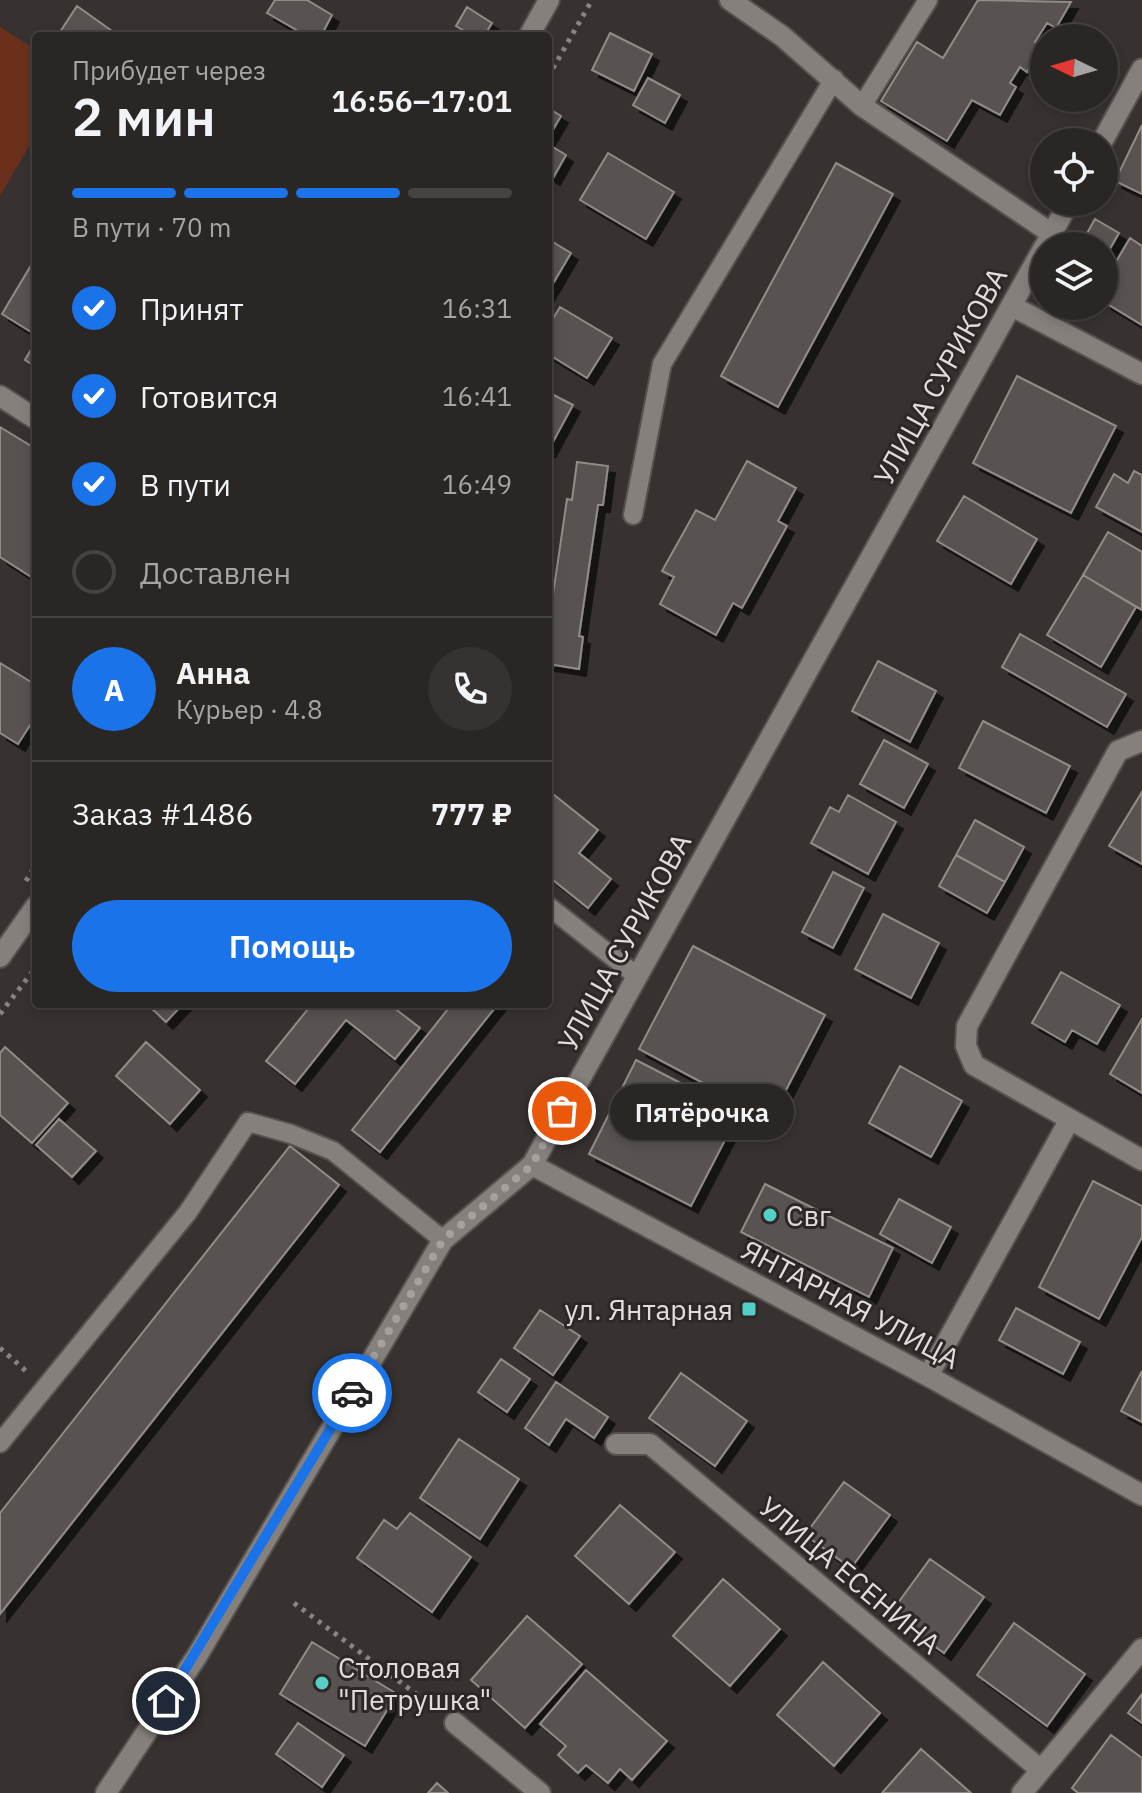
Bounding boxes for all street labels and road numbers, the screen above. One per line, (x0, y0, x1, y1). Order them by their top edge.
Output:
street label: УЛИЦА СУРИКОВА (865, 260, 1015, 492)
street label: УЛИЦА СУРИКОВА (549, 826, 699, 1058)
street label: ЯНТАРНАЯ УЛИЦА (736, 1231, 966, 1377)
street label: УЛИЦА ЕСЕНИНА (751, 1488, 949, 1662)

